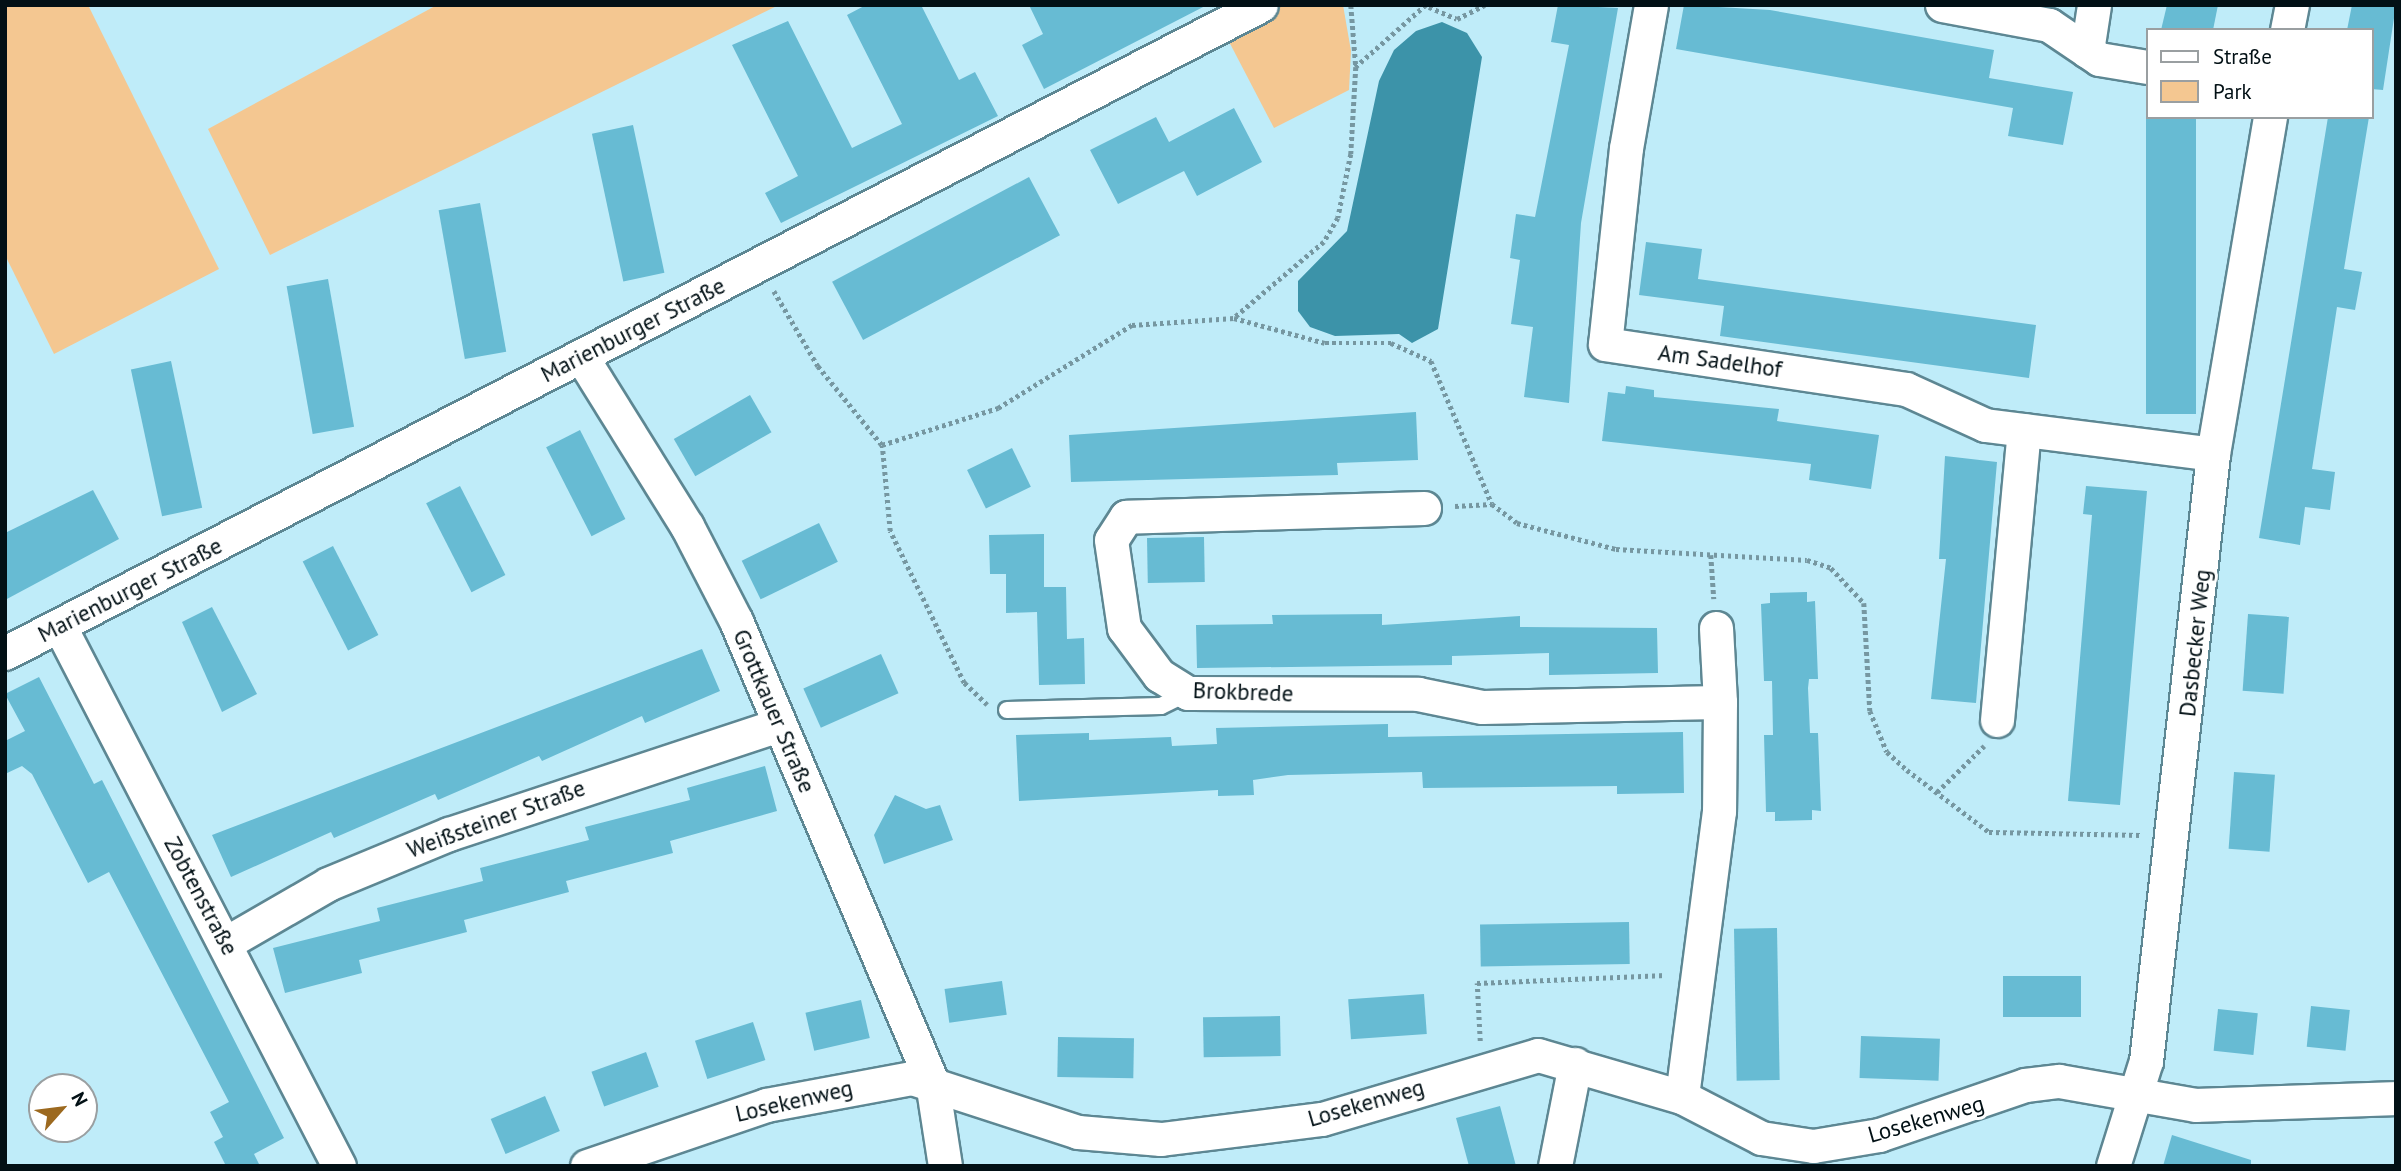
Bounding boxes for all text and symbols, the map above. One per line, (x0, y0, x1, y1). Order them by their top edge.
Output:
legend (2146, 28, 2373, 119)
text: Straße (2213, 43, 2272, 70)
text: Park (2213, 78, 2252, 105)
street label: Marienburger Straße (536, 272, 730, 388)
street label: Am Sadelhof (1656, 339, 1784, 383)
street label: Marienburger Straße (33, 532, 227, 648)
street label: Dasbecker Weg (2174, 568, 2216, 718)
street label: Grottkauer Straße (727, 625, 821, 797)
street label: Brokbrede (1192, 676, 1294, 708)
street label: Weißsteiner Straße (403, 774, 589, 864)
street label: Zobtenstraße (158, 832, 244, 960)
north arrow (28, 1073, 98, 1143)
street label: Losekenweg (1305, 1073, 1427, 1133)
street label: Losekenweg (733, 1074, 855, 1128)
text: N (66, 1088, 93, 1110)
street label: Losekenweg (1865, 1089, 1987, 1149)

